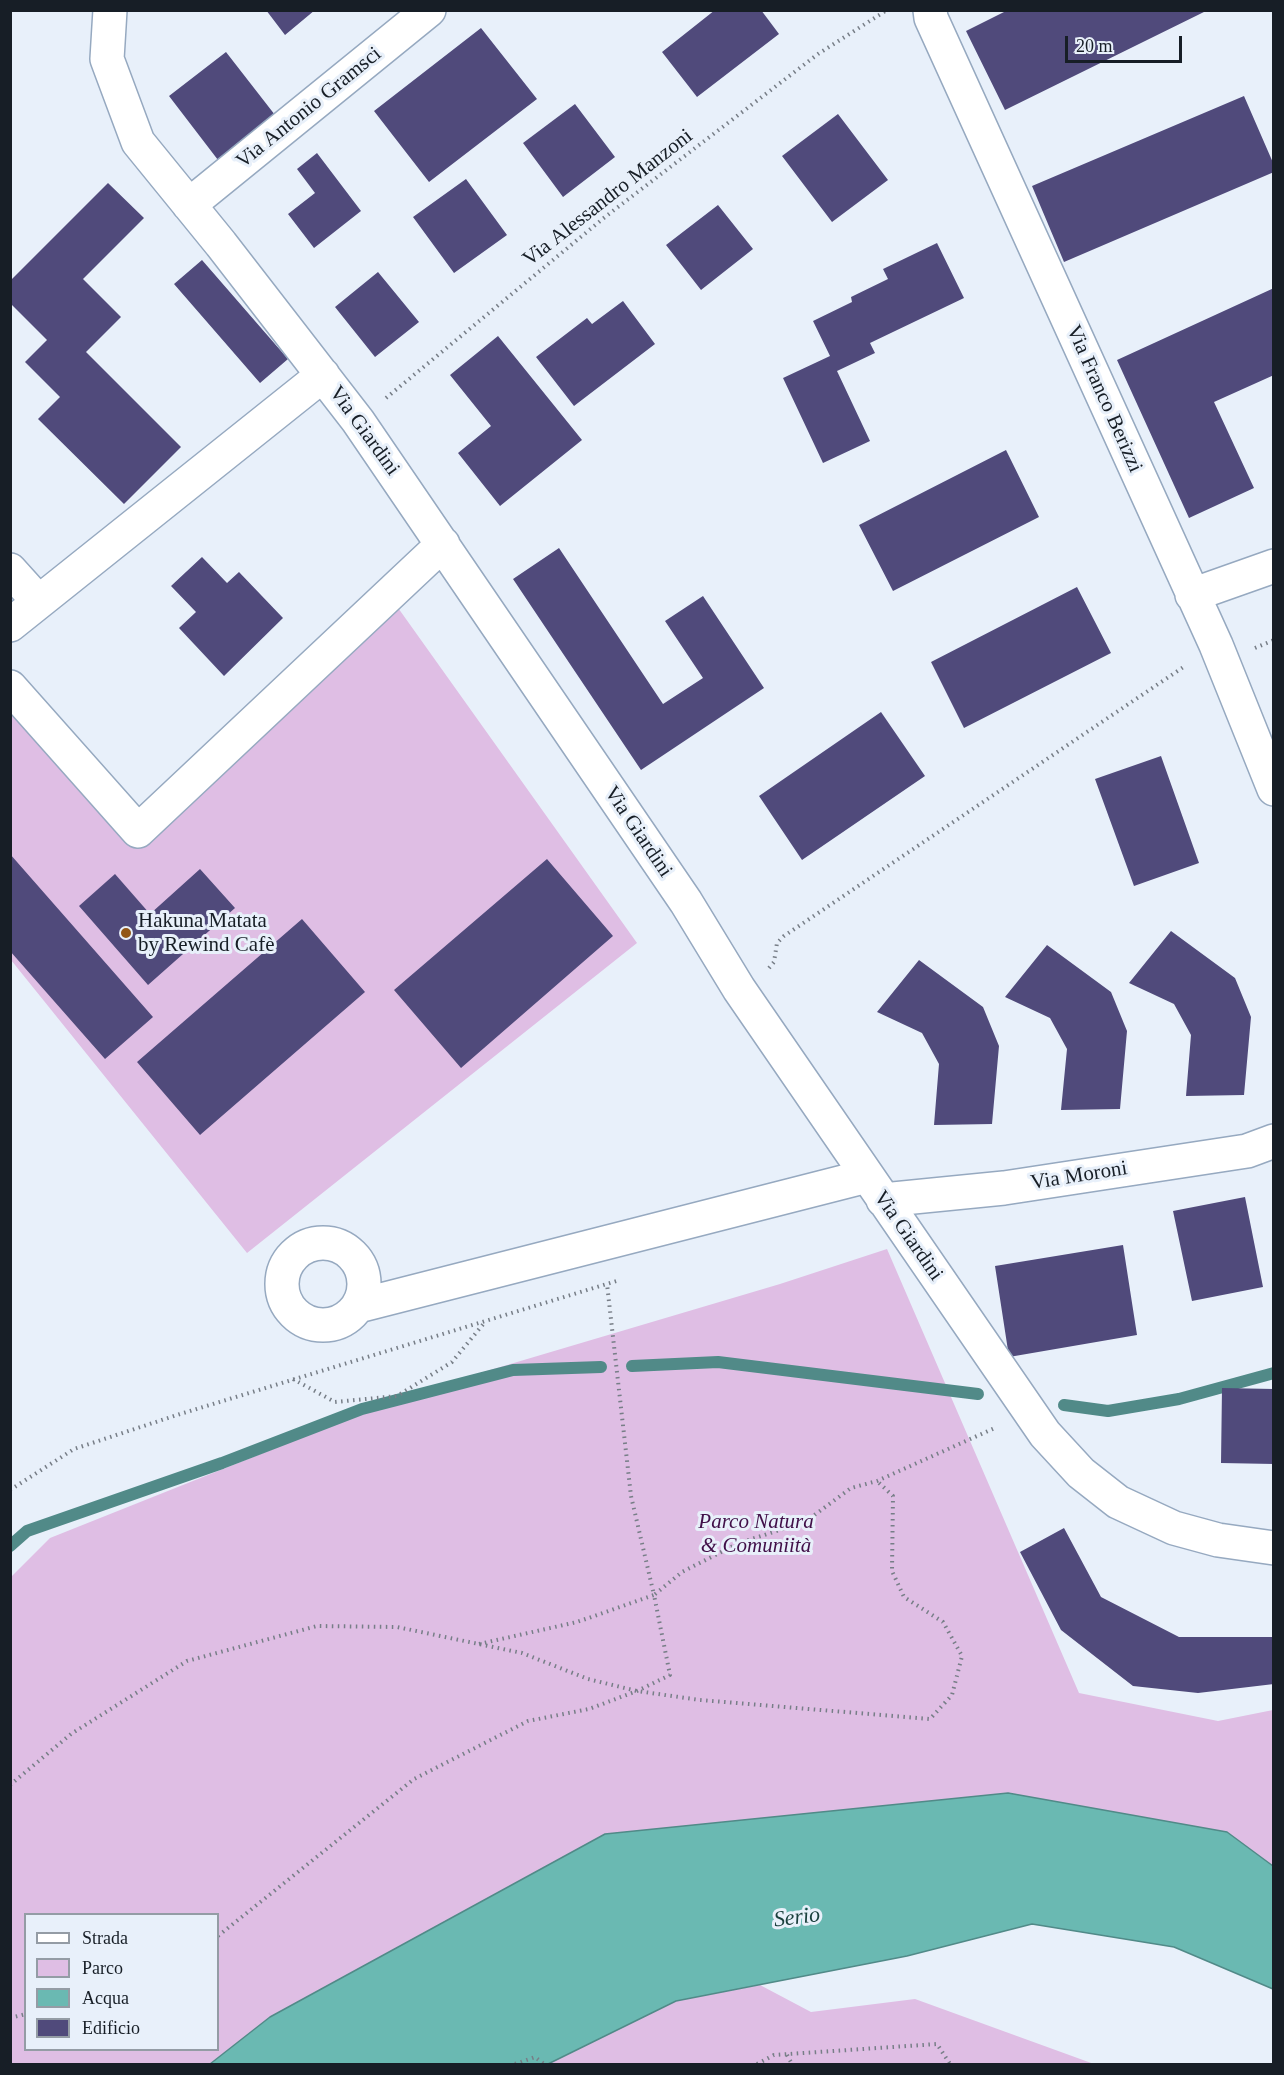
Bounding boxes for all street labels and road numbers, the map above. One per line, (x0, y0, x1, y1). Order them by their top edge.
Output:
street label: Via Antonio Gramsci (231, 42, 387, 174)
street label: Via Alessandro Manzoni (518, 124, 698, 272)
street label: Via Franco Berizzi (1060, 321, 1148, 477)
street label: Via Giardini (323, 381, 405, 481)
street label: Via Giardini (598, 782, 678, 882)
street label: Via Moroni (1029, 1156, 1129, 1196)
street label: Via Giardini (868, 1186, 948, 1286)

